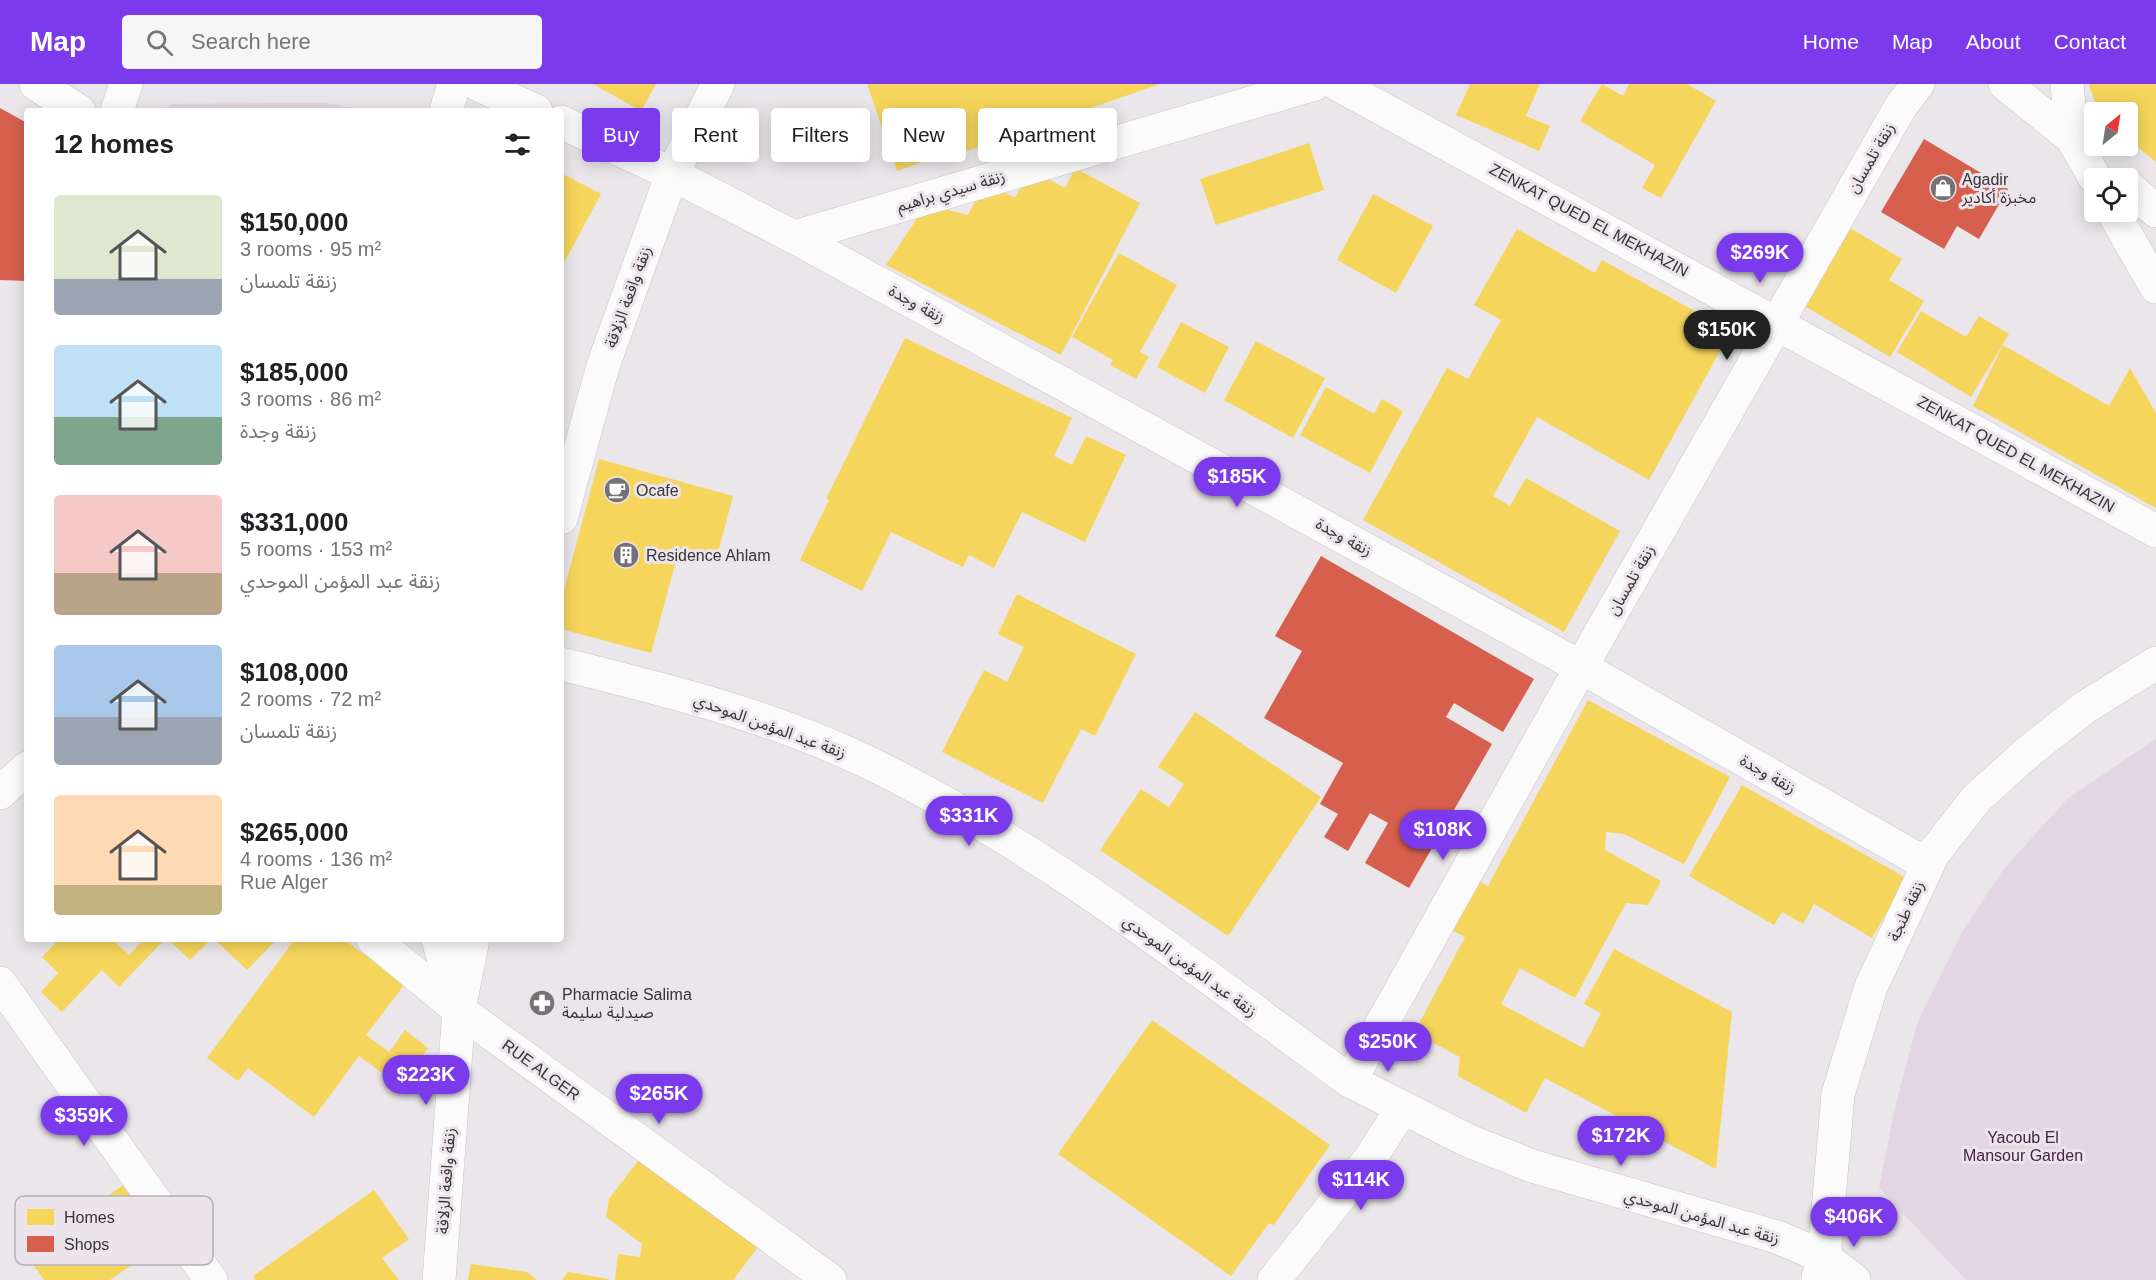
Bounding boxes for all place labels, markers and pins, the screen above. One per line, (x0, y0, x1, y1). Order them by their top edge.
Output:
place label: Agadir مخبزة أكادير (1961, 171, 2036, 207)
shop icon: Agadir مخبزة أكادير (1928, 173, 1958, 203)
pin: $269K (1718, 233, 1802, 284)
pin: $150K (1685, 310, 1769, 361)
pin: $185K (1195, 457, 1279, 508)
cafe icon: Ocafe (602, 475, 632, 505)
place label: Ocafe (636, 482, 679, 499)
building icon: Residence Ahlam (611, 540, 641, 570)
place label: Residence Ahlam (646, 547, 771, 564)
pin: $331K (927, 796, 1011, 847)
pin: $108K (1401, 810, 1485, 861)
place label: Pharmacie Salima صيدلية سليمة (562, 986, 692, 1021)
pharmacy icon: Pharmacie Salima صيدلية سليمة (527, 988, 557, 1018)
pin: $250K (1346, 1022, 1430, 1073)
pin: $223K (384, 1055, 468, 1106)
pin: $265K (617, 1074, 701, 1125)
pin: $359K (42, 1096, 126, 1147)
pin: $172K (1579, 1116, 1663, 1167)
pin: $114K (1319, 1160, 1403, 1211)
pin: $406K (1812, 1197, 1896, 1248)

